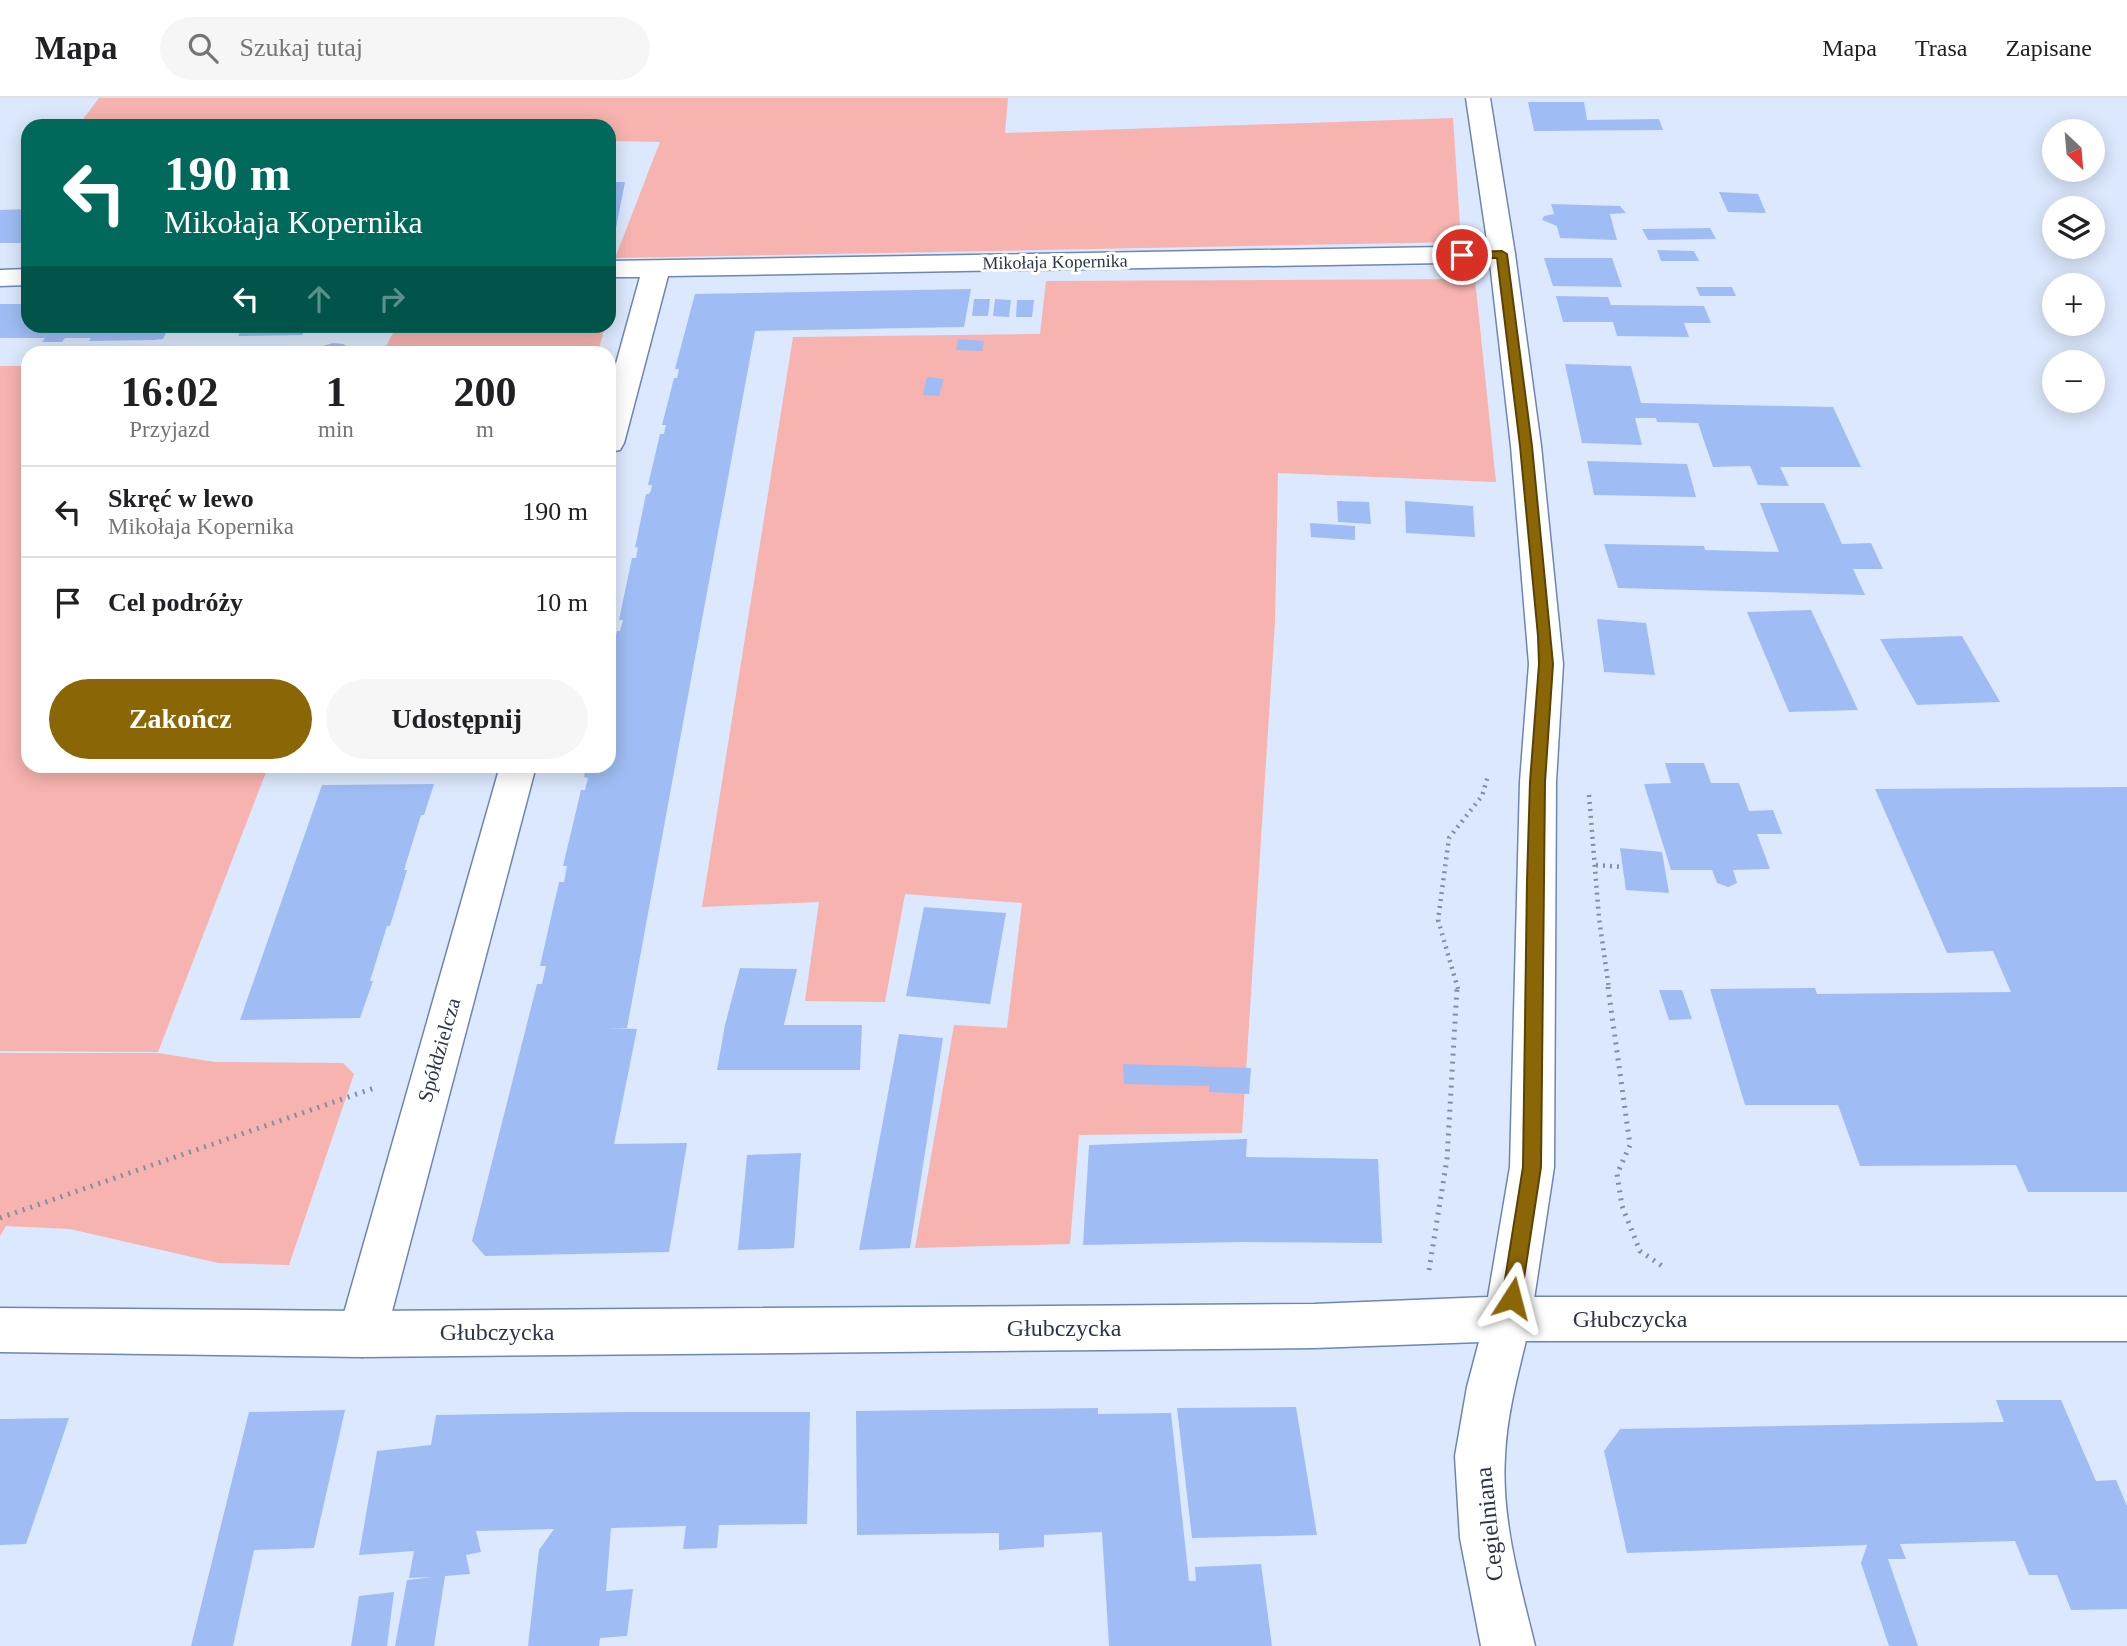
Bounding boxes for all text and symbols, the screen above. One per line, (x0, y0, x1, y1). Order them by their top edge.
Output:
search box (160, 17, 650, 80)
icon: search (184, 29, 222, 67)
text: Mapa (35, 30, 118, 66)
text: Szukaj tutaj (240, 33, 363, 62)
text: Mapa (1822, 35, 1877, 61)
text: Trasa (1915, 35, 1967, 61)
text: Zapisane (2005, 35, 2092, 61)
north arrow (2042, 119, 2105, 182)
map controls (2042, 119, 2105, 413)
text: 190 m (164, 146, 291, 201)
icon: left (49, 147, 140, 238)
button: layers (2042, 196, 2105, 259)
text: Mikołaja Kopernika (164, 204, 423, 240)
pin (1432, 225, 1492, 285)
icon: arrive (1443, 236, 1481, 274)
street label: Mikołaja Kopernika (982, 251, 1128, 273)
button: + (2042, 273, 2105, 336)
icon: left (227, 280, 265, 318)
icon: ahead (300, 280, 338, 318)
icon: right (373, 280, 411, 318)
button: − (2042, 350, 2105, 413)
text: 16:02 (121, 369, 219, 415)
text: 1 (325, 369, 346, 415)
text: 200 (453, 369, 516, 415)
text: Przyjazd (129, 417, 210, 442)
text: min (318, 417, 354, 442)
text: m (476, 417, 494, 442)
text: Skręć w lewo (108, 484, 254, 513)
icon: left (49, 493, 87, 531)
text: 190 m (522, 497, 588, 526)
text: Mikołaja Kopernika (108, 514, 294, 539)
icon: arrive (49, 584, 87, 622)
text: Cel podróży (108, 588, 243, 617)
text: 10 m (535, 588, 588, 617)
button: Zakończ (49, 679, 312, 759)
button: Udostępnij (326, 679, 588, 759)
street label: Spółdzielcza (413, 994, 466, 1105)
position arrow (1475, 1261, 1549, 1335)
street label: Głubczycka (1573, 1306, 1688, 1332)
street label: Głubczycka (1007, 1315, 1122, 1341)
street label: Głubczycka (440, 1319, 555, 1345)
street label: Cegielniana (1470, 1465, 1508, 1582)

